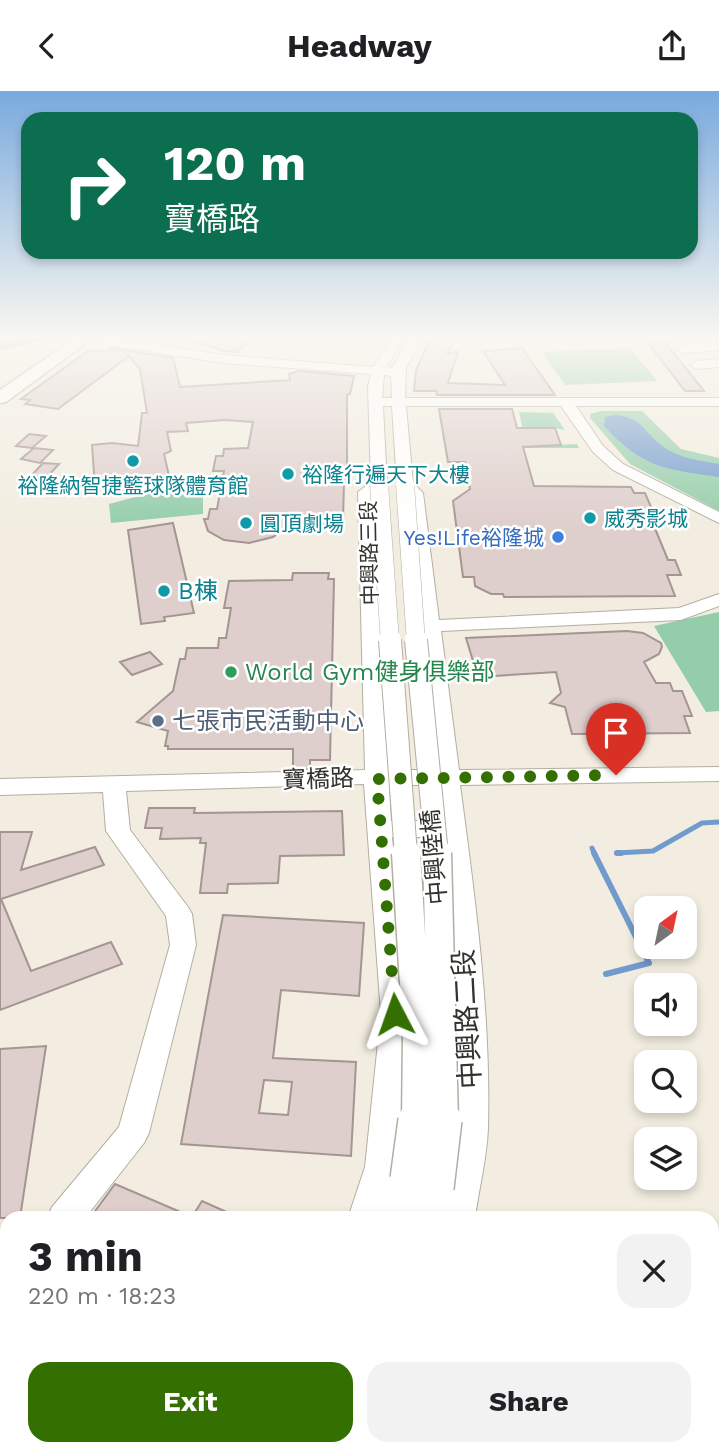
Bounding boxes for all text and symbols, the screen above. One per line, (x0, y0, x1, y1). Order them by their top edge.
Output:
icon: back (28, 27, 66, 65)
text: Headway (287, 27, 432, 65)
icon: share (653, 27, 691, 65)
text: 120 m (164, 134, 306, 192)
icon: right (49, 140, 140, 231)
text: 寶橋路 (164, 200, 260, 238)
marker: 裕隆納智捷籃球隊體育館 (125, 453, 141, 469)
place label: 裕隆行遍天下大樓 (302, 462, 470, 487)
marker: 裕隆行遍天下大樓 (280, 466, 296, 482)
place label: 裕隆納智捷籃球隊體育館 (18, 473, 249, 498)
street label: 中興路三段 (356, 500, 382, 606)
place label: 威秀影城 (604, 506, 688, 531)
marker: 威秀影城 (582, 510, 598, 526)
place label: 圓頂劇場 (260, 511, 344, 536)
marker: 圓頂劇場 (238, 515, 254, 531)
place label: Yes!Life裕隆城 (403, 525, 544, 550)
marker: Yes!Life裕隆城 (550, 529, 566, 545)
place label: B棟 (178, 577, 218, 605)
marker: B棟 (156, 583, 172, 599)
place label: World Gym健身俱樂部 (245, 658, 494, 686)
marker: World Gym健身俱樂部 (223, 664, 239, 680)
pin (586, 703, 646, 775)
place label: 七張市民活動中心 (172, 707, 364, 735)
marker: 七張市民活動中心 (150, 713, 166, 729)
icon: arrive (597, 714, 635, 752)
street label: 寶橋路 (282, 764, 354, 794)
street label: 中興陸橋 (416, 808, 452, 906)
north arrow (634, 896, 696, 959)
map controls (634, 896, 697, 1190)
street label: 中興路二段 (447, 948, 487, 1090)
button: sound (634, 973, 697, 1036)
position arrow (358, 977, 432, 1051)
button: search (634, 1050, 697, 1113)
button: layers (634, 1127, 697, 1190)
text: 3 min (28, 1232, 143, 1281)
button: close (617, 1234, 691, 1308)
text: 220 m · 18:23 (28, 1283, 176, 1310)
button: Exit (28, 1362, 353, 1442)
button: Share (367, 1362, 691, 1442)

